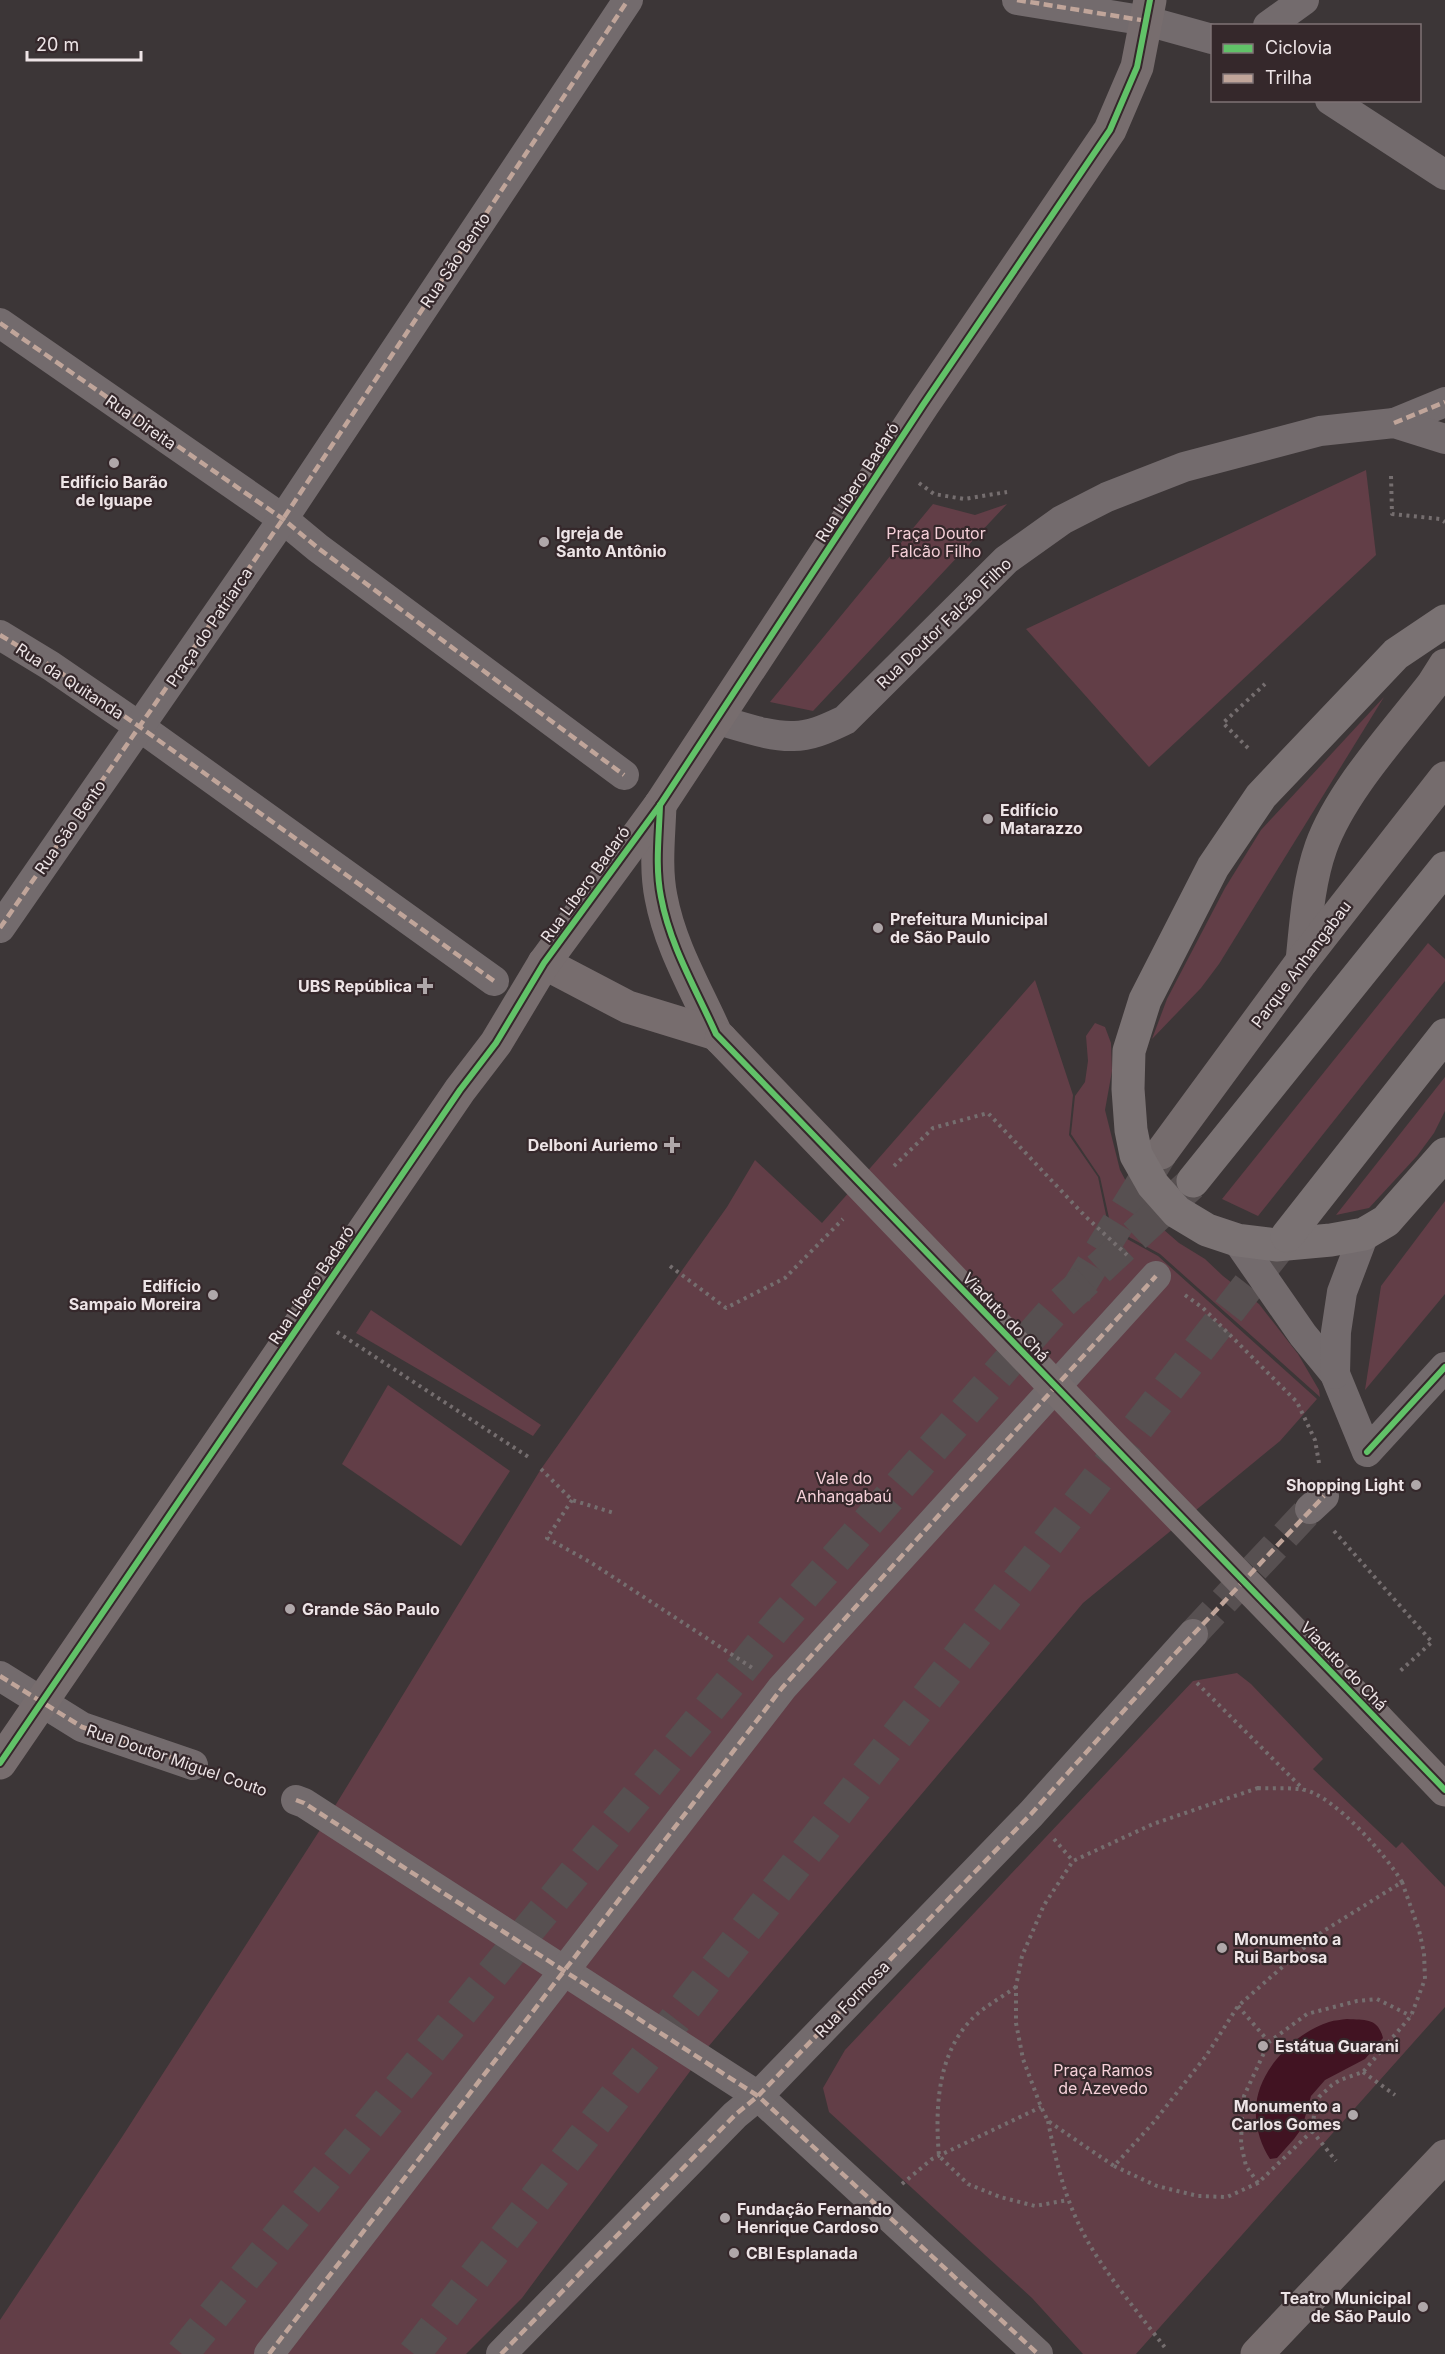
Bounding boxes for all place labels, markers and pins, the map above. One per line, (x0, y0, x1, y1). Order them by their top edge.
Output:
marker: Edifício Barão de Iguape (107, 456, 121, 470)
place label: Edifício Barão de Iguape (60, 472, 168, 510)
place label: Igreja de Santo Antônio (556, 523, 667, 561)
marker: Igreja de Santo Antônio (537, 535, 551, 549)
place label: Edifício Matarazzo (1000, 800, 1083, 838)
marker: Edifício Matarazzo (981, 812, 995, 826)
place label: Prefeitura Municipal de São Paulo (890, 909, 1048, 947)
marker: Prefeitura Municipal de São Paulo (871, 921, 885, 935)
place label: UBS República (298, 976, 412, 996)
marker: UBS República (416, 977, 434, 995)
place label: Delboni Auriemo (528, 1135, 658, 1155)
marker: Delboni Auriemo (663, 1136, 681, 1154)
place label: Edifício Sampaio Moreira (69, 1276, 201, 1314)
marker: Edifício Sampaio Moreira (206, 1288, 220, 1302)
place label: Shopping Light (1286, 1475, 1404, 1495)
marker: Shopping Light (1409, 1478, 1423, 1492)
place label: Grande São Paulo (302, 1599, 440, 1619)
marker: Grande São Paulo (283, 1602, 297, 1616)
place label: Monumento a Rui Barbosa (1234, 1929, 1341, 1967)
marker: Monumento a Rui Barbosa (1215, 1941, 1229, 1955)
place label: Estátua Guarani (1275, 2036, 1399, 2056)
marker: Estátua Guarani (1256, 2039, 1270, 2053)
place label: Monumento a Carlos Gomes (1231, 2096, 1341, 2134)
marker: Monumento a Carlos Gomes (1346, 2108, 1360, 2122)
place label: Fundação Fernando Henrique Cardoso (737, 2199, 892, 2237)
marker: Fundação Fernando Henrique Cardoso (718, 2211, 732, 2225)
place label: CBI Esplanada (746, 2243, 858, 2263)
marker: CBI Esplanada (727, 2246, 741, 2260)
place label: Teatro Municipal de São Paulo (1280, 2288, 1411, 2326)
marker: Teatro Municipal de São Paulo (1416, 2300, 1430, 2314)

